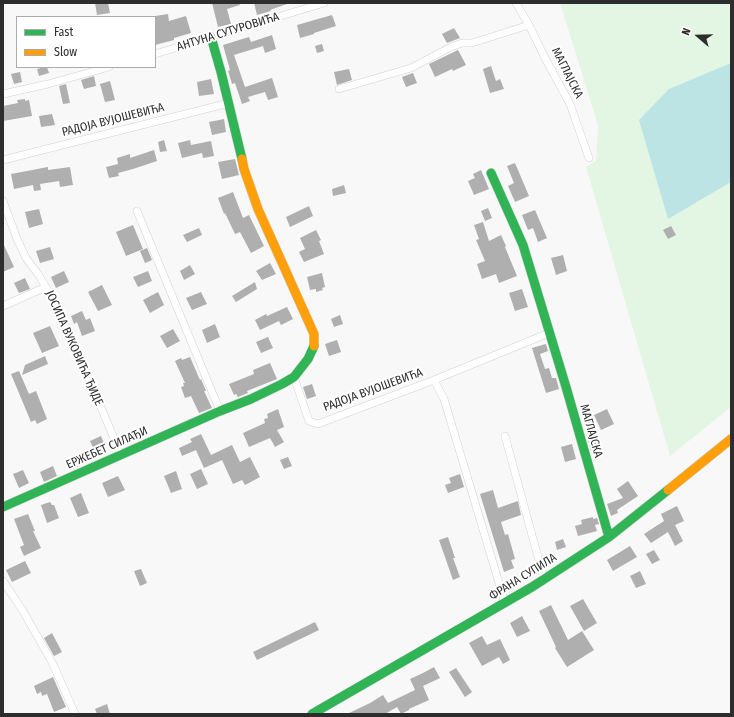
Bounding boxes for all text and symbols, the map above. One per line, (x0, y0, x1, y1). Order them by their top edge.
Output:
street label: АНТУНА СУТУРОВИЋА (175, 10, 281, 54)
legend (16, 16, 156, 68)
north arrow (678, 16, 718, 56)
text: Fast (54, 25, 73, 39)
text: N (679, 26, 693, 37)
text: Slow (54, 45, 77, 59)
street label: МАГЛАЈСКА (548, 45, 586, 101)
street label: РАДОЈА ВУЈОШЕВИЋА (60, 100, 166, 140)
street label: ЈОСИПА ВУКОВИЋА ЂИДЕ (42, 288, 106, 408)
street label: РАДОЈА ВУЈОШЕВИЋА (321, 365, 425, 415)
street label: МАГЛАЈСКА (577, 403, 605, 459)
street label: ЕРЖЕБЕТ СИЛАЂИ (64, 424, 150, 472)
street label: ФРАНА СУПИЛА (487, 551, 559, 603)

